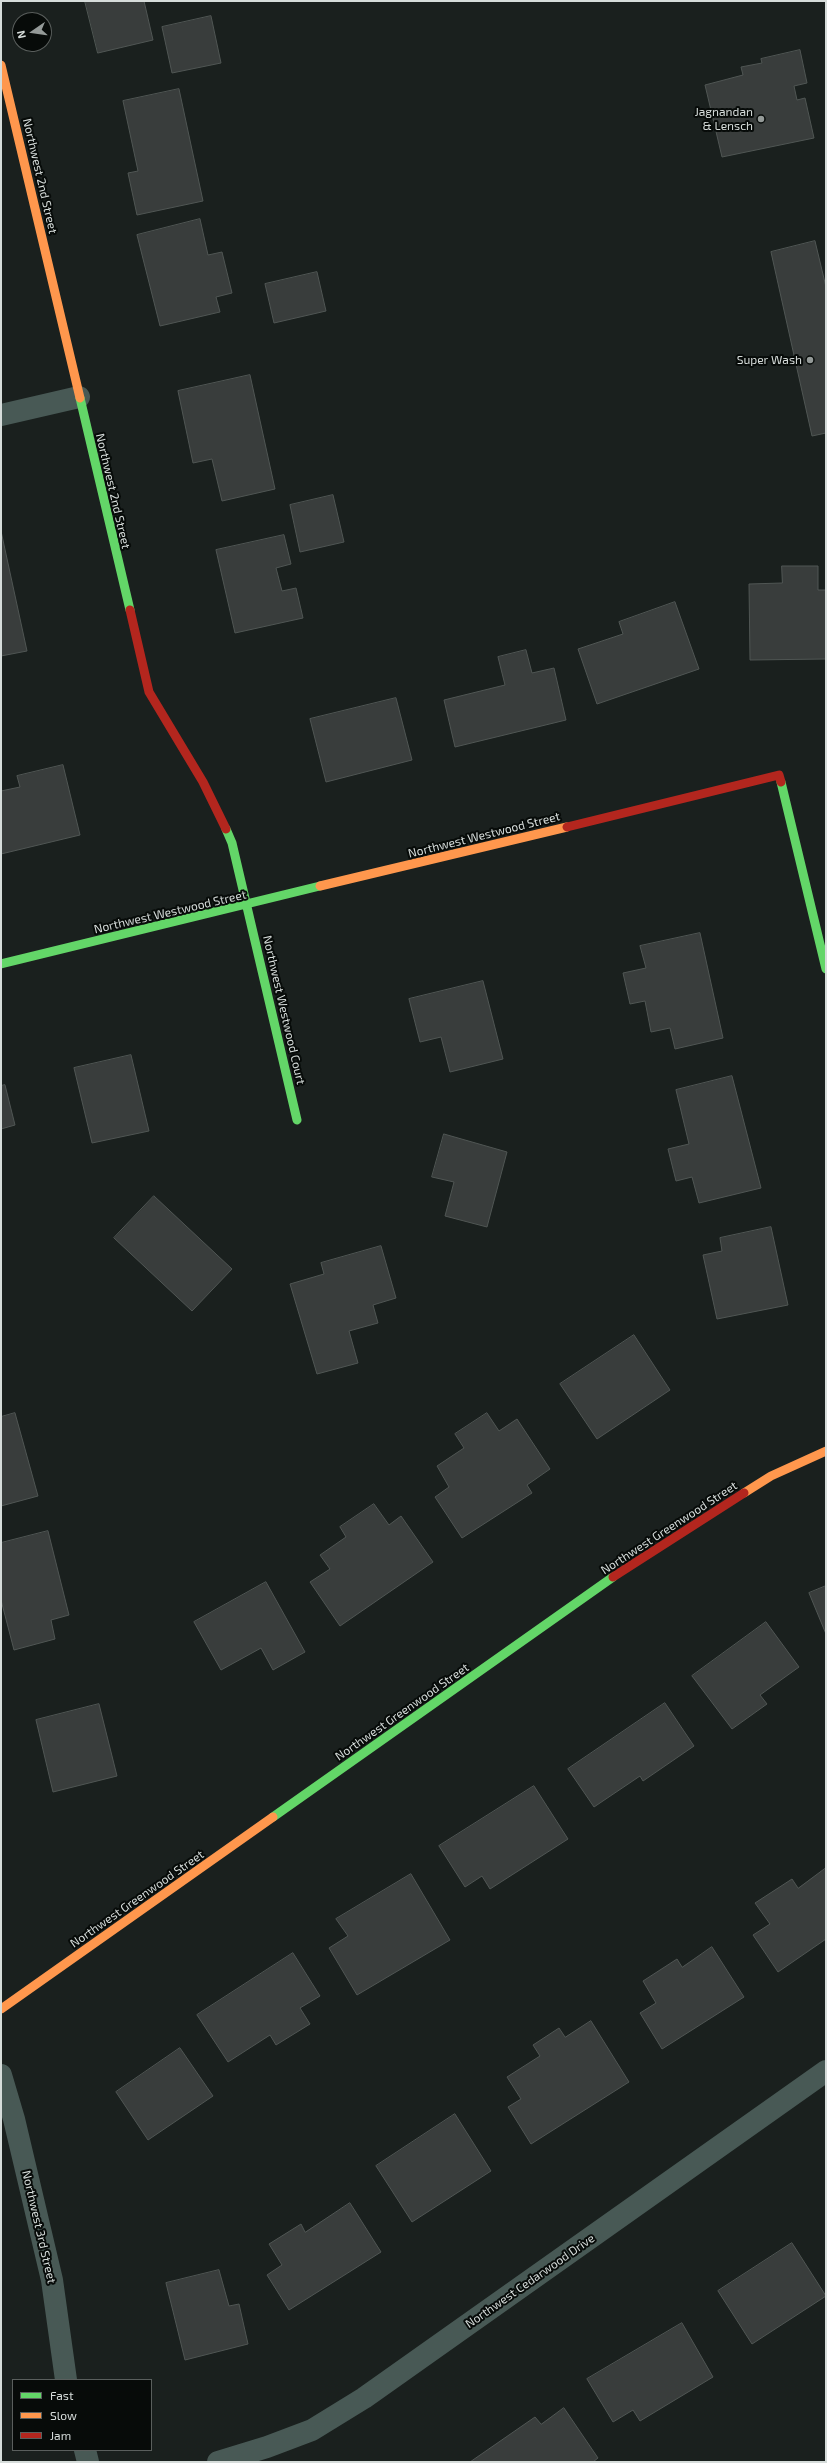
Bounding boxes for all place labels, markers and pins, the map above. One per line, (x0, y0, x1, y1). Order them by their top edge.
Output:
place label: Jagnandan & Lensch (695, 105, 753, 133)
marker: Jagnandan & Lensch (756, 114, 766, 124)
place label: Super Wash (737, 353, 802, 367)
marker: Super Wash (805, 355, 815, 365)

